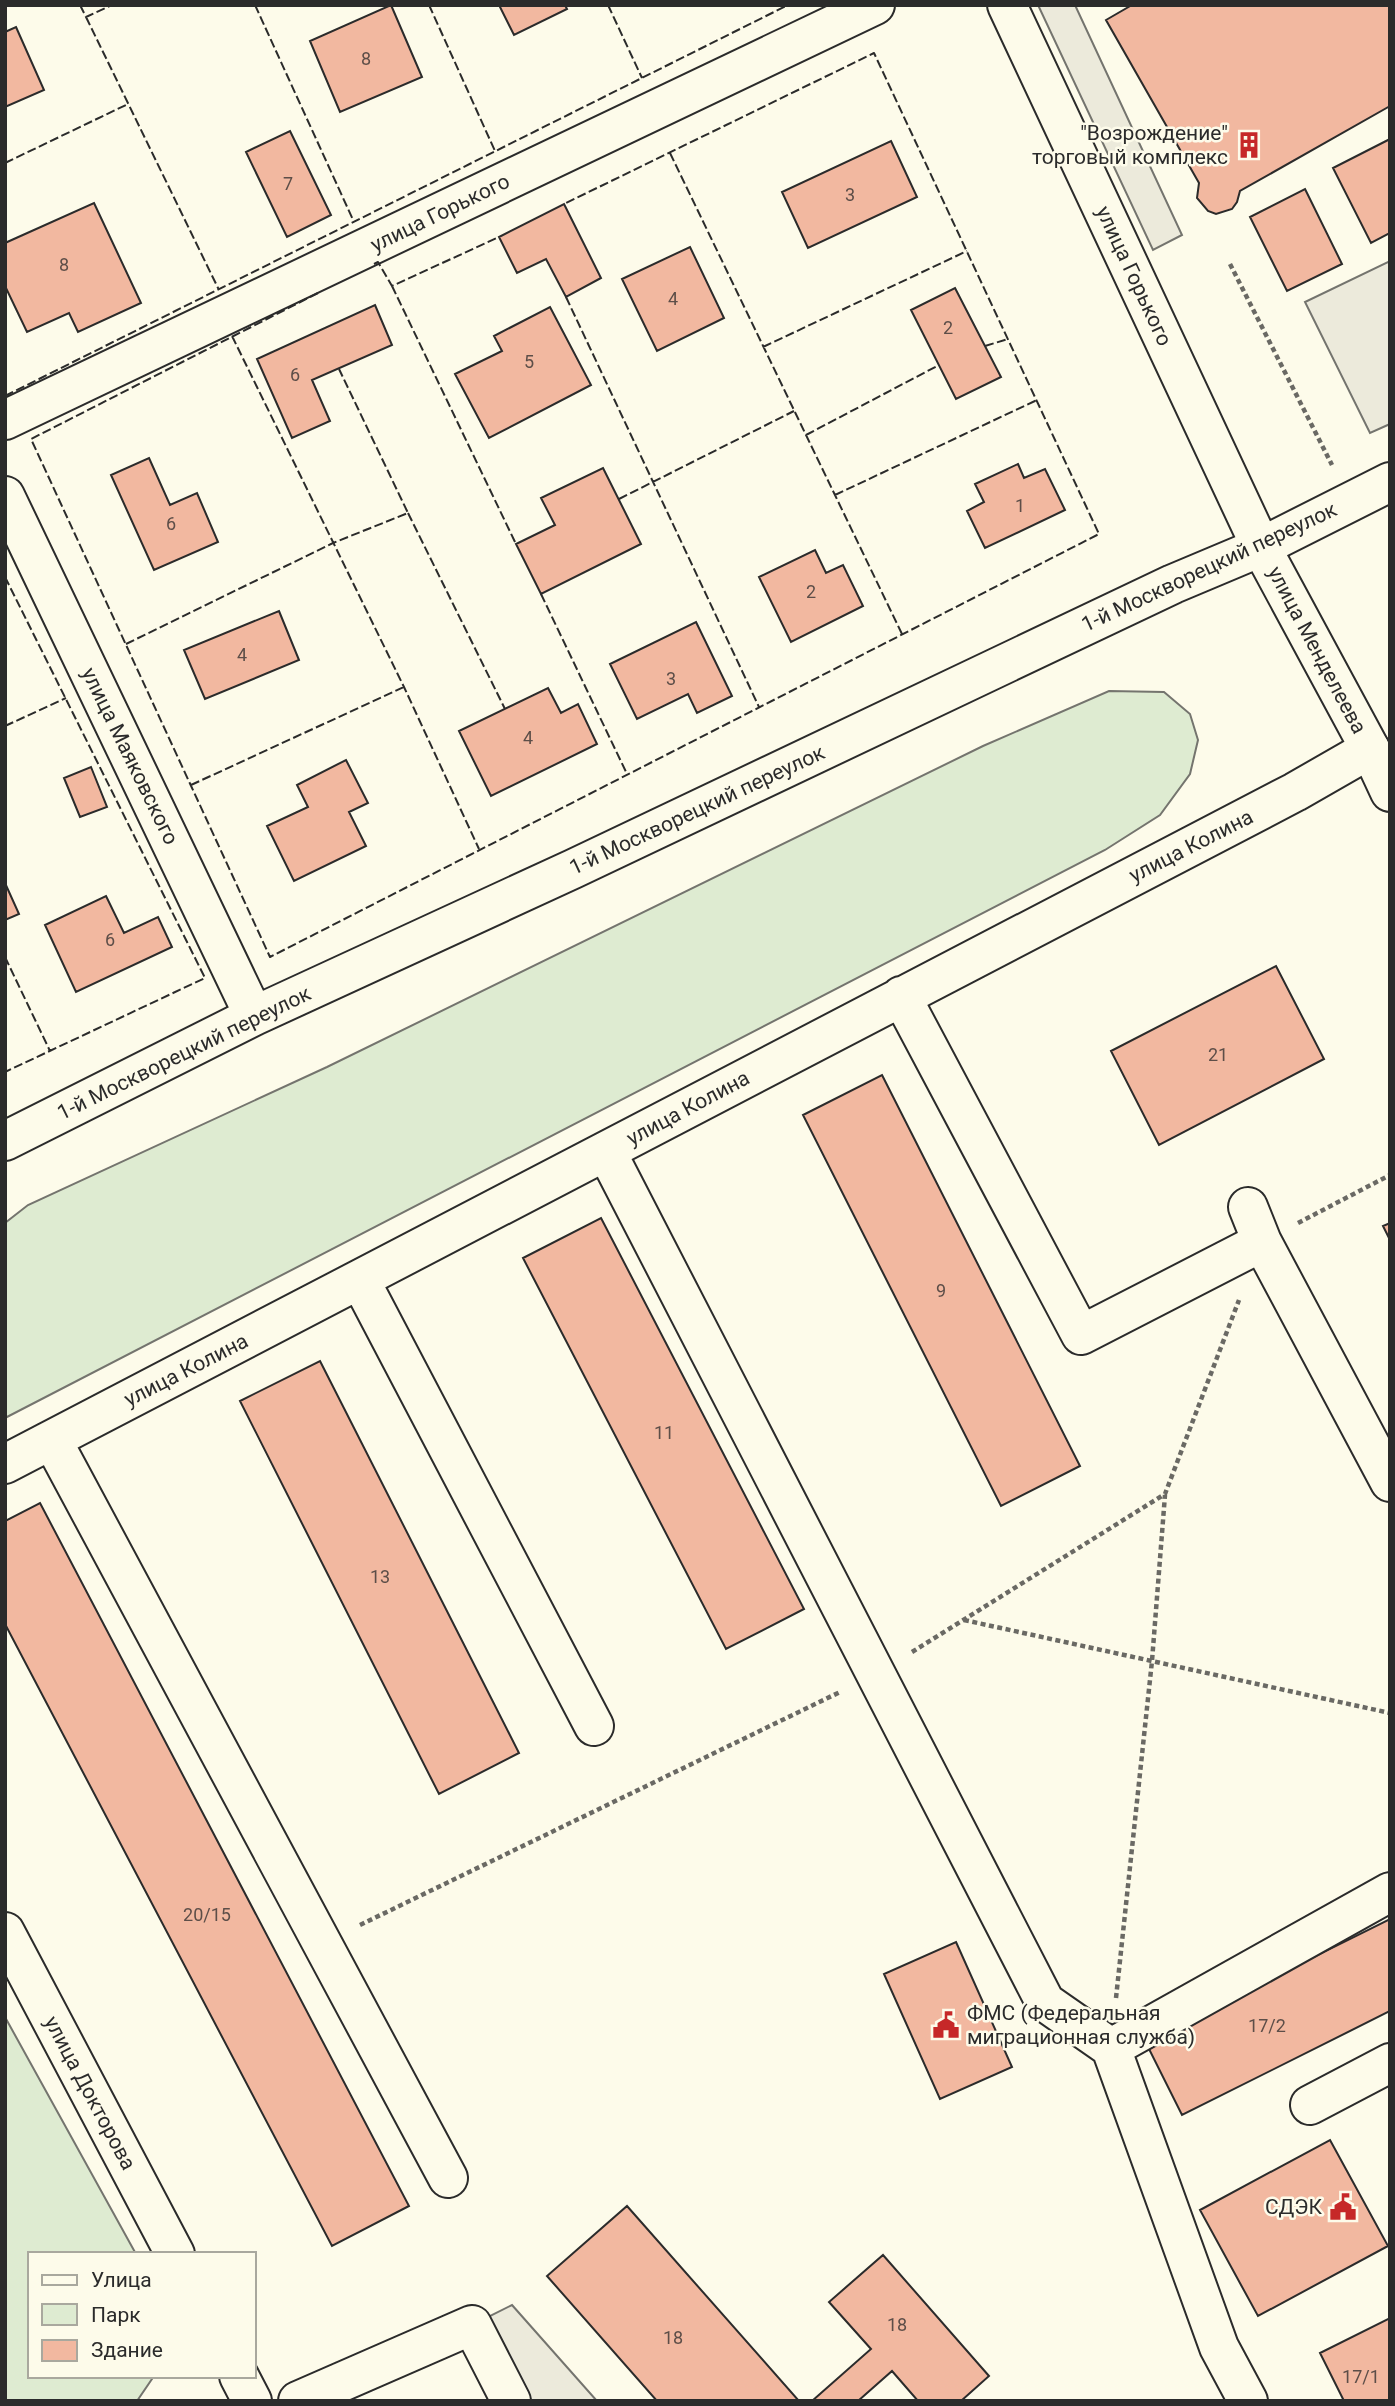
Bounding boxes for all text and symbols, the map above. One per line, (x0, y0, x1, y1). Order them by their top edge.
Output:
house number: 8 (361, 48, 371, 69)
place label: "Возрождение" торговый комплекс (1032, 121, 1228, 169)
building icon: "Возрождение" торговый комплекс (1234, 130, 1264, 160)
street label: улица Горького (367, 169, 513, 257)
house number: 7 (283, 173, 293, 194)
house number: 3 (845, 184, 855, 205)
street label: улица Горького (1091, 202, 1177, 350)
house number: 8 (59, 254, 69, 275)
house number: 4 (668, 288, 678, 309)
house number: 2 (943, 317, 953, 338)
house number: 5 (524, 351, 534, 372)
house number: 6 (290, 364, 300, 385)
house number: 1 (1015, 495, 1025, 516)
street label: 1-й Москворецкий переулок (1078, 497, 1341, 637)
house number: 6 (166, 513, 176, 534)
street label: улица Менделеева (1263, 562, 1371, 738)
house number: 2 (806, 581, 816, 602)
house number: 4 (237, 644, 247, 665)
street label: улица Маяковского (77, 664, 183, 848)
house number: 3 (666, 668, 676, 689)
house number: 4 (523, 727, 533, 748)
street label: 1-й Москворецкий переулок (566, 740, 829, 880)
street label: улица Колина (1125, 805, 1257, 887)
house number: 6 (105, 929, 115, 950)
street label: 1-й Москворецкий переулок (53, 981, 315, 1125)
house number: 21 (1208, 1044, 1228, 1065)
street label: улица Колина (622, 1066, 754, 1150)
house number: 9 (936, 1280, 946, 1301)
street label: улица Колина (120, 1329, 252, 1411)
house number: 11 (654, 1422, 674, 1443)
house number: 13 (370, 1566, 390, 1587)
house number: 20/15 (183, 1904, 231, 1925)
place label: ФМС (Федеральная миграционная служба) (967, 2001, 1195, 2049)
public building icon: ФМС (Федеральная миграционная служба) (931, 2010, 961, 2040)
street label: улица Докторова (39, 2012, 141, 2174)
house number: 17/2 (1248, 2015, 1286, 2036)
public building icon: СДЭК (1328, 2192, 1358, 2222)
place label: СДЭК (1265, 2195, 1322, 2219)
legend (28, 2252, 256, 2378)
text: Улица (91, 2268, 152, 2292)
text: Парк (91, 2303, 141, 2327)
house number: 18 (887, 2314, 907, 2335)
house number: 18 (663, 2327, 683, 2348)
text: Здание (91, 2338, 163, 2362)
house number: 17/1 (1342, 2366, 1380, 2387)

